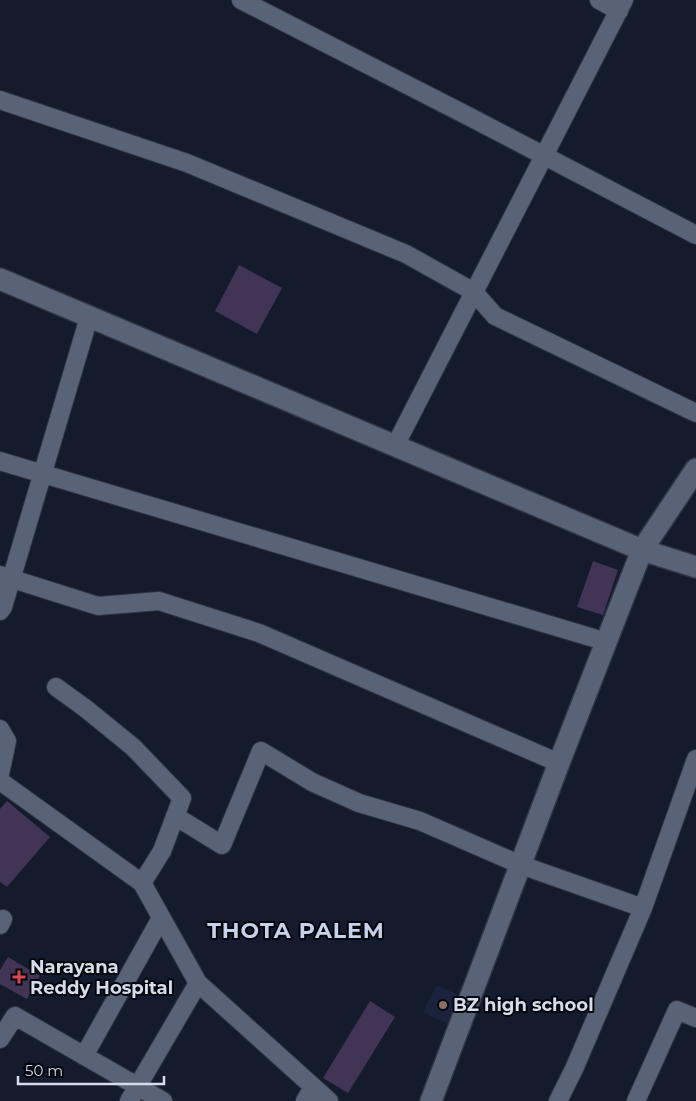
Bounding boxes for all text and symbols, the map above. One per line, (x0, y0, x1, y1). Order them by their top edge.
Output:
district label: THOTA PALEM (207, 917, 385, 944)
place label: Narayana Reddy Hospital (30, 956, 173, 999)
marker: Narayana Reddy Hospital (12, 970, 26, 984)
place label: BZ high school (453, 994, 594, 1016)
marker: BZ high school (437, 999, 449, 1011)
scale bar (18, 1054, 164, 1086)
text: 50 m (25, 1061, 63, 1080)

